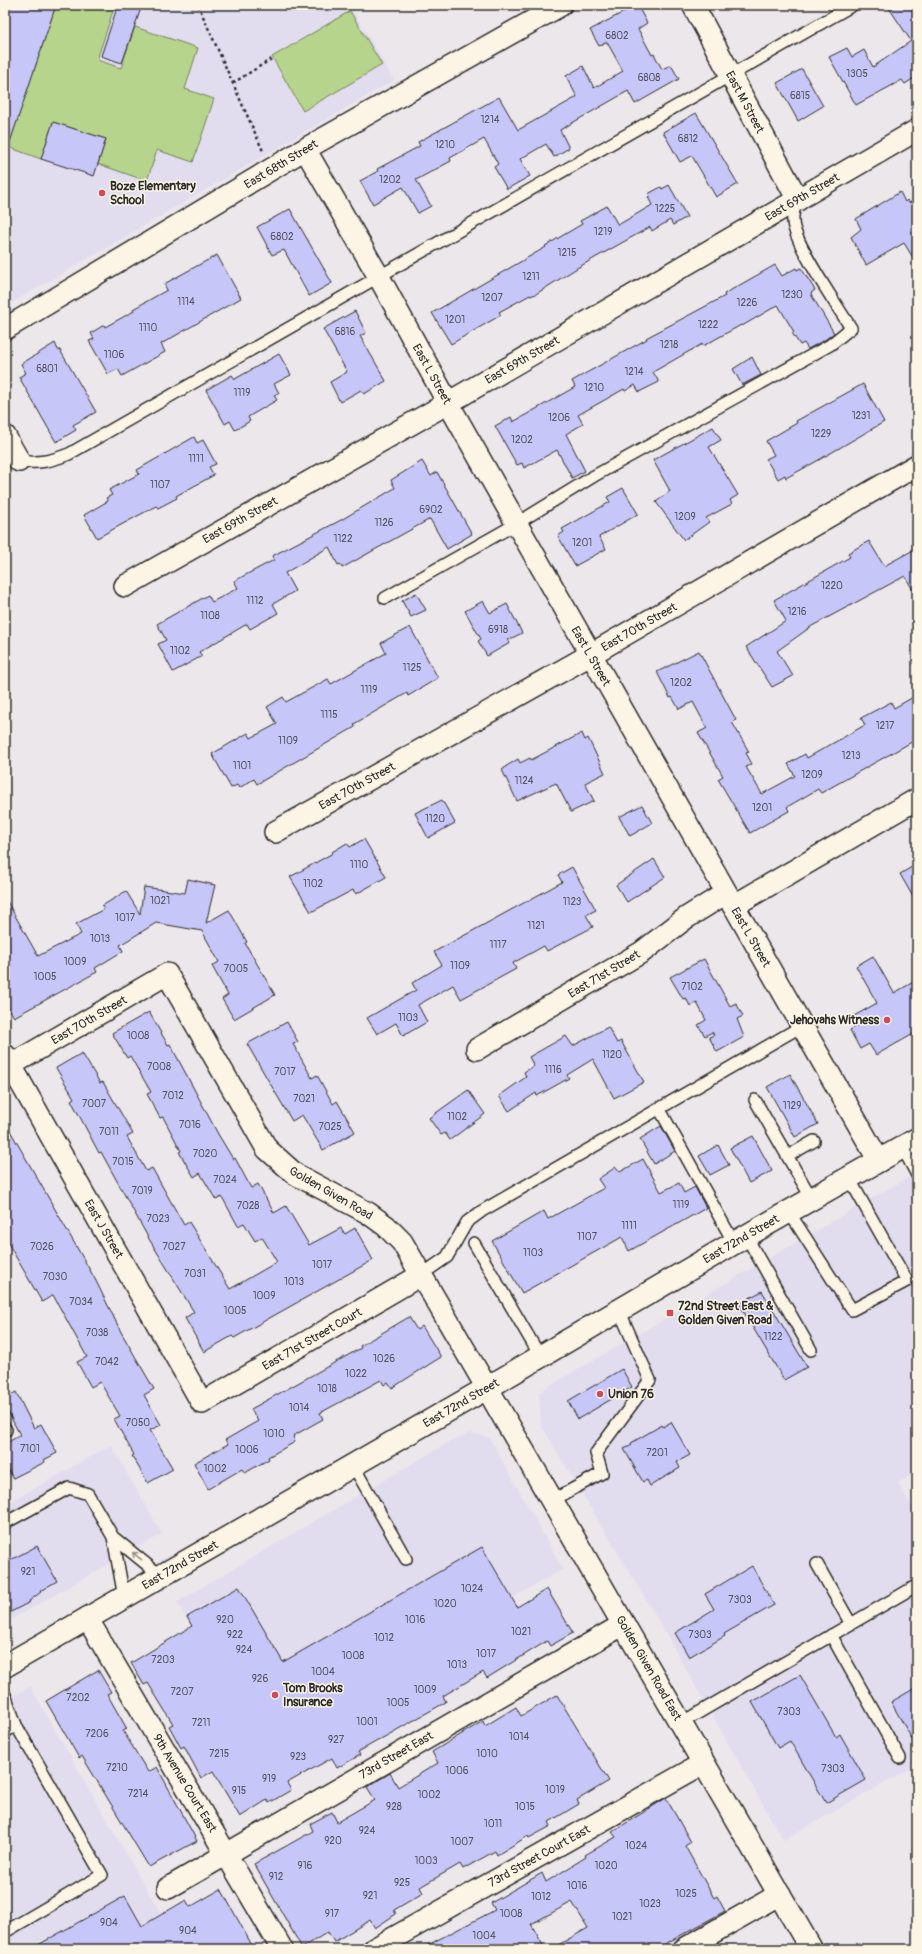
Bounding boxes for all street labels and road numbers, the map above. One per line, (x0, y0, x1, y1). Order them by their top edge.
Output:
street label: East M Street (722, 69, 767, 136)
street label: East 68th Street (242, 136, 321, 192)
street label: East 69th Street (762, 170, 842, 225)
street label: East 69th Street (482, 333, 562, 388)
street label: East L Street (409, 342, 454, 407)
street label: East 69th Street (200, 494, 280, 547)
street label: East 70th Street (599, 600, 680, 655)
street label: East L Street (567, 624, 614, 689)
street label: East 70th Street (317, 759, 398, 814)
street label: East L Street (727, 905, 774, 970)
street label: East 71st Street (566, 947, 643, 1002)
street label: East 70th Street (49, 993, 130, 1048)
street label: Golden Given Road (286, 1163, 375, 1224)
street label: East J Street (81, 1197, 127, 1262)
street label: East 72nd Street (700, 1211, 782, 1267)
street label: East 71st Street Court (260, 1305, 365, 1374)
street label: East 72nd Street (420, 1375, 502, 1431)
street label: East 72nd Street (139, 1537, 221, 1593)
street label: Golden Given Road East (612, 1613, 685, 1724)
street label: 73rd Street East (357, 1728, 436, 1783)
street label: 9th Avenue Court East (149, 1731, 220, 1835)
street label: 73rd Street Court East (486, 1822, 593, 1891)

